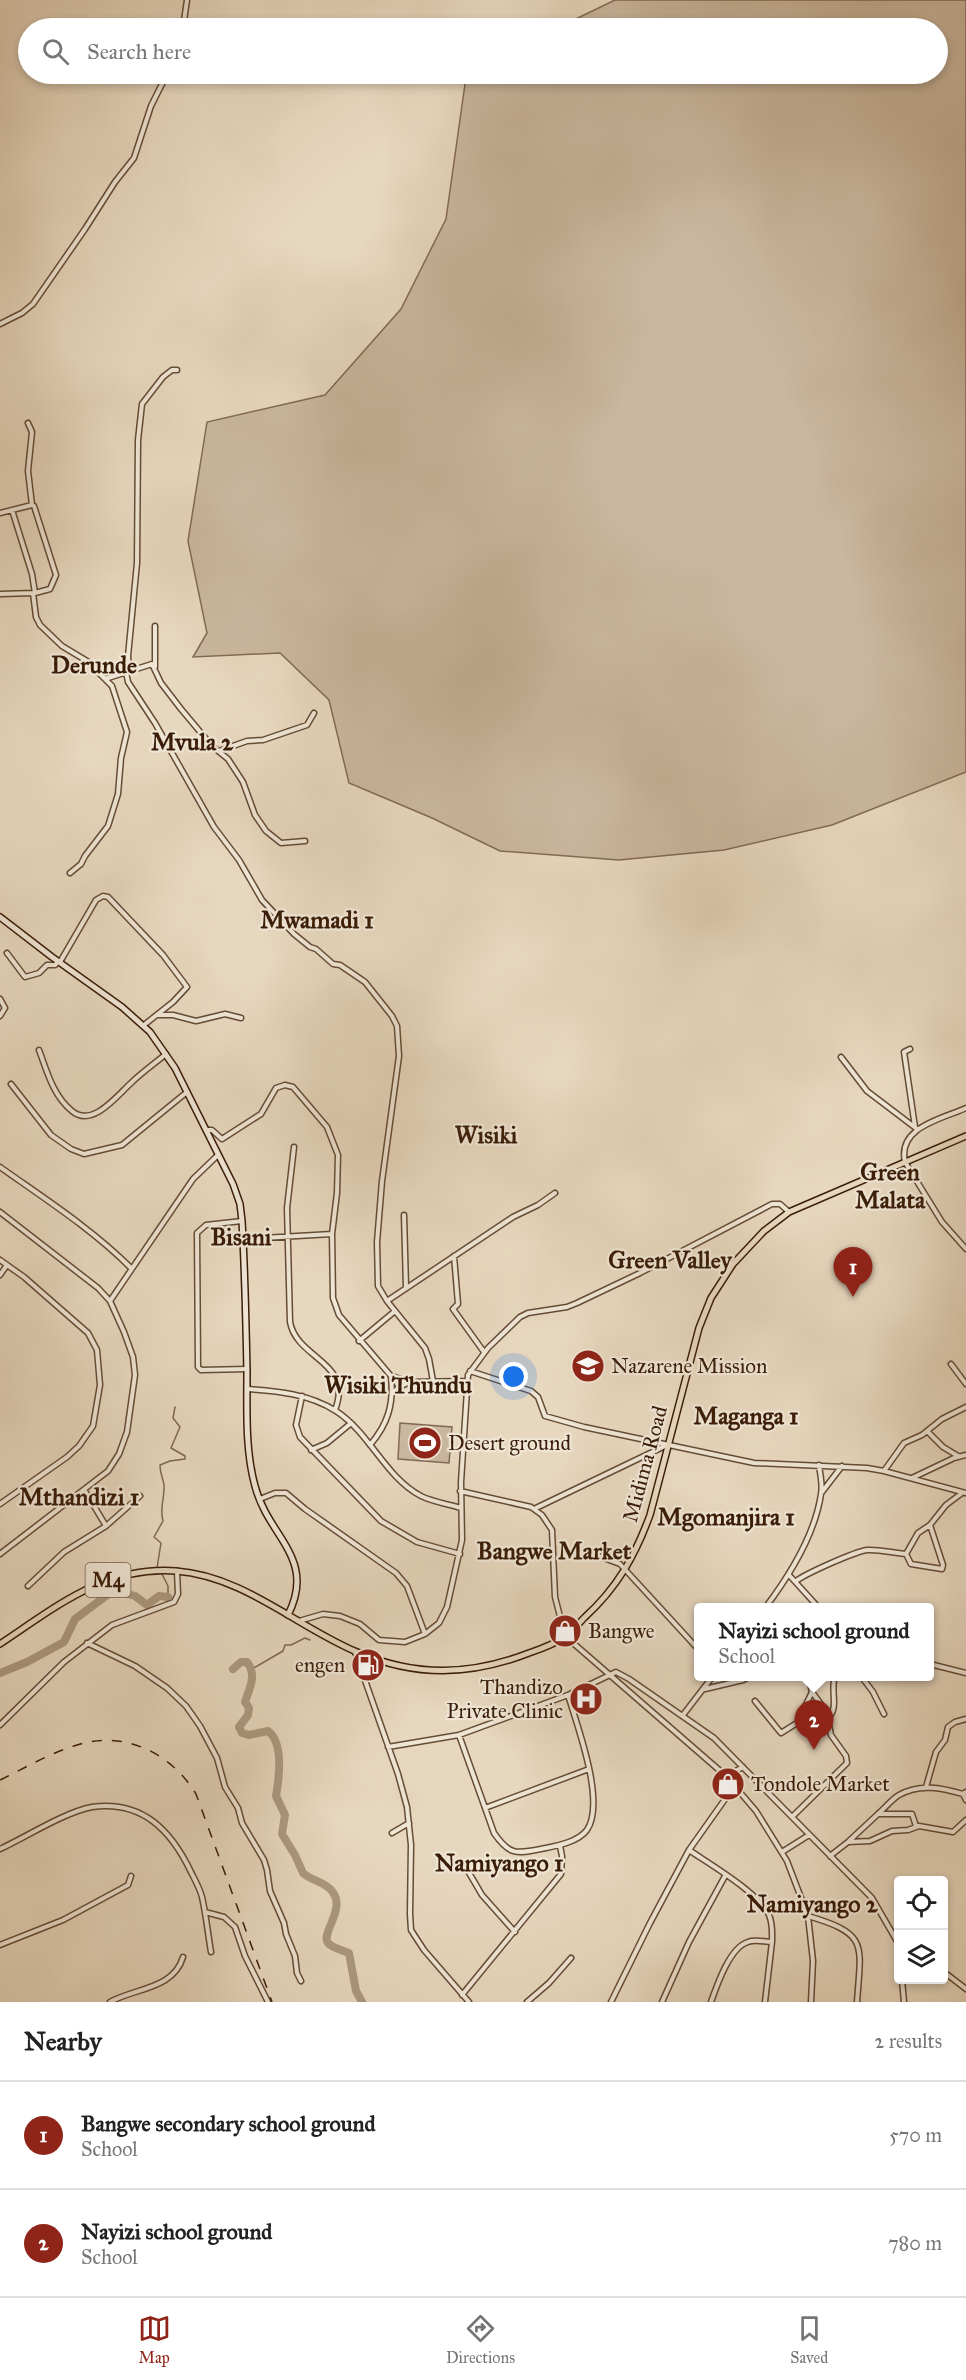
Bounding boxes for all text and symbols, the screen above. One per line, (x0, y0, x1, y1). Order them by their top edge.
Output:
search box (18, 18, 948, 84)
icon: search (39, 35, 72, 68)
text: Search here (87, 38, 191, 65)
district label: Derunde (51, 650, 137, 680)
district label: Mvula 2 (151, 727, 234, 757)
district label: Mwamadi 1 (260, 905, 374, 935)
district label: Wisiki (455, 1120, 518, 1150)
district label: Green Malata (855, 1157, 926, 1215)
district label: Bisani (211, 1222, 272, 1252)
district label: Green Valley (608, 1245, 733, 1275)
pin: 1 (834, 1248, 872, 1297)
school or university icon: Nazarene Mission (570, 1348, 606, 1384)
place label: Nazarene Mission (611, 1353, 767, 1379)
your location (499, 1362, 528, 1391)
district label: Wisiki Thundu (324, 1370, 472, 1400)
district label: Maganga 1 (693, 1401, 799, 1431)
street label: Midima Road (617, 1403, 673, 1525)
sports icon: Desert ground (407, 1425, 443, 1461)
place label: Desert ground (448, 1430, 571, 1456)
district label: Mthandizi 1 (19, 1482, 140, 1512)
district label: Mgomanjira 1 (657, 1502, 795, 1532)
district label: Bangwe Market (477, 1536, 632, 1566)
road number: M4 (86, 1563, 130, 1597)
popup (694, 1603, 934, 1681)
shop icon: Bangwe (547, 1613, 583, 1649)
text: Nayizi school ground (718, 1617, 910, 1644)
place label: Bangwe (588, 1618, 655, 1644)
text: School (718, 1644, 775, 1668)
fuel station icon: engen (350, 1647, 386, 1683)
place label: engen (295, 1652, 345, 1678)
place label: Thandizo Private Clinic (446, 1674, 563, 1724)
hospital icon: Thandizo Private Clinic (568, 1681, 604, 1717)
pin: 2 (794, 1700, 834, 1750)
shop icon: Tondole Market (710, 1766, 746, 1802)
place label: Tondole Market (751, 1771, 890, 1797)
district label: Namiyango 1 (435, 1848, 564, 1878)
map controls (894, 1876, 948, 1984)
button: locate (894, 1876, 948, 1930)
district label: Namiyango 2 (746, 1889, 879, 1919)
button: layers (894, 1930, 948, 1984)
text: Nearby (24, 2025, 102, 2057)
text: 2 results (874, 2029, 942, 2053)
text: Bangwe secondary school ground (81, 2110, 376, 2137)
text: 1 (40, 2123, 47, 2147)
text: 570 m (889, 2123, 942, 2147)
text: School (81, 2137, 138, 2161)
text: Nayizi school ground (81, 2218, 272, 2245)
text: 2 (39, 2231, 48, 2255)
text: 780 m (888, 2231, 942, 2255)
text: School (81, 2245, 138, 2269)
tab: Map (138, 2312, 171, 2367)
tab: Directions (446, 2312, 515, 2367)
tab: Saved (790, 2312, 828, 2367)

